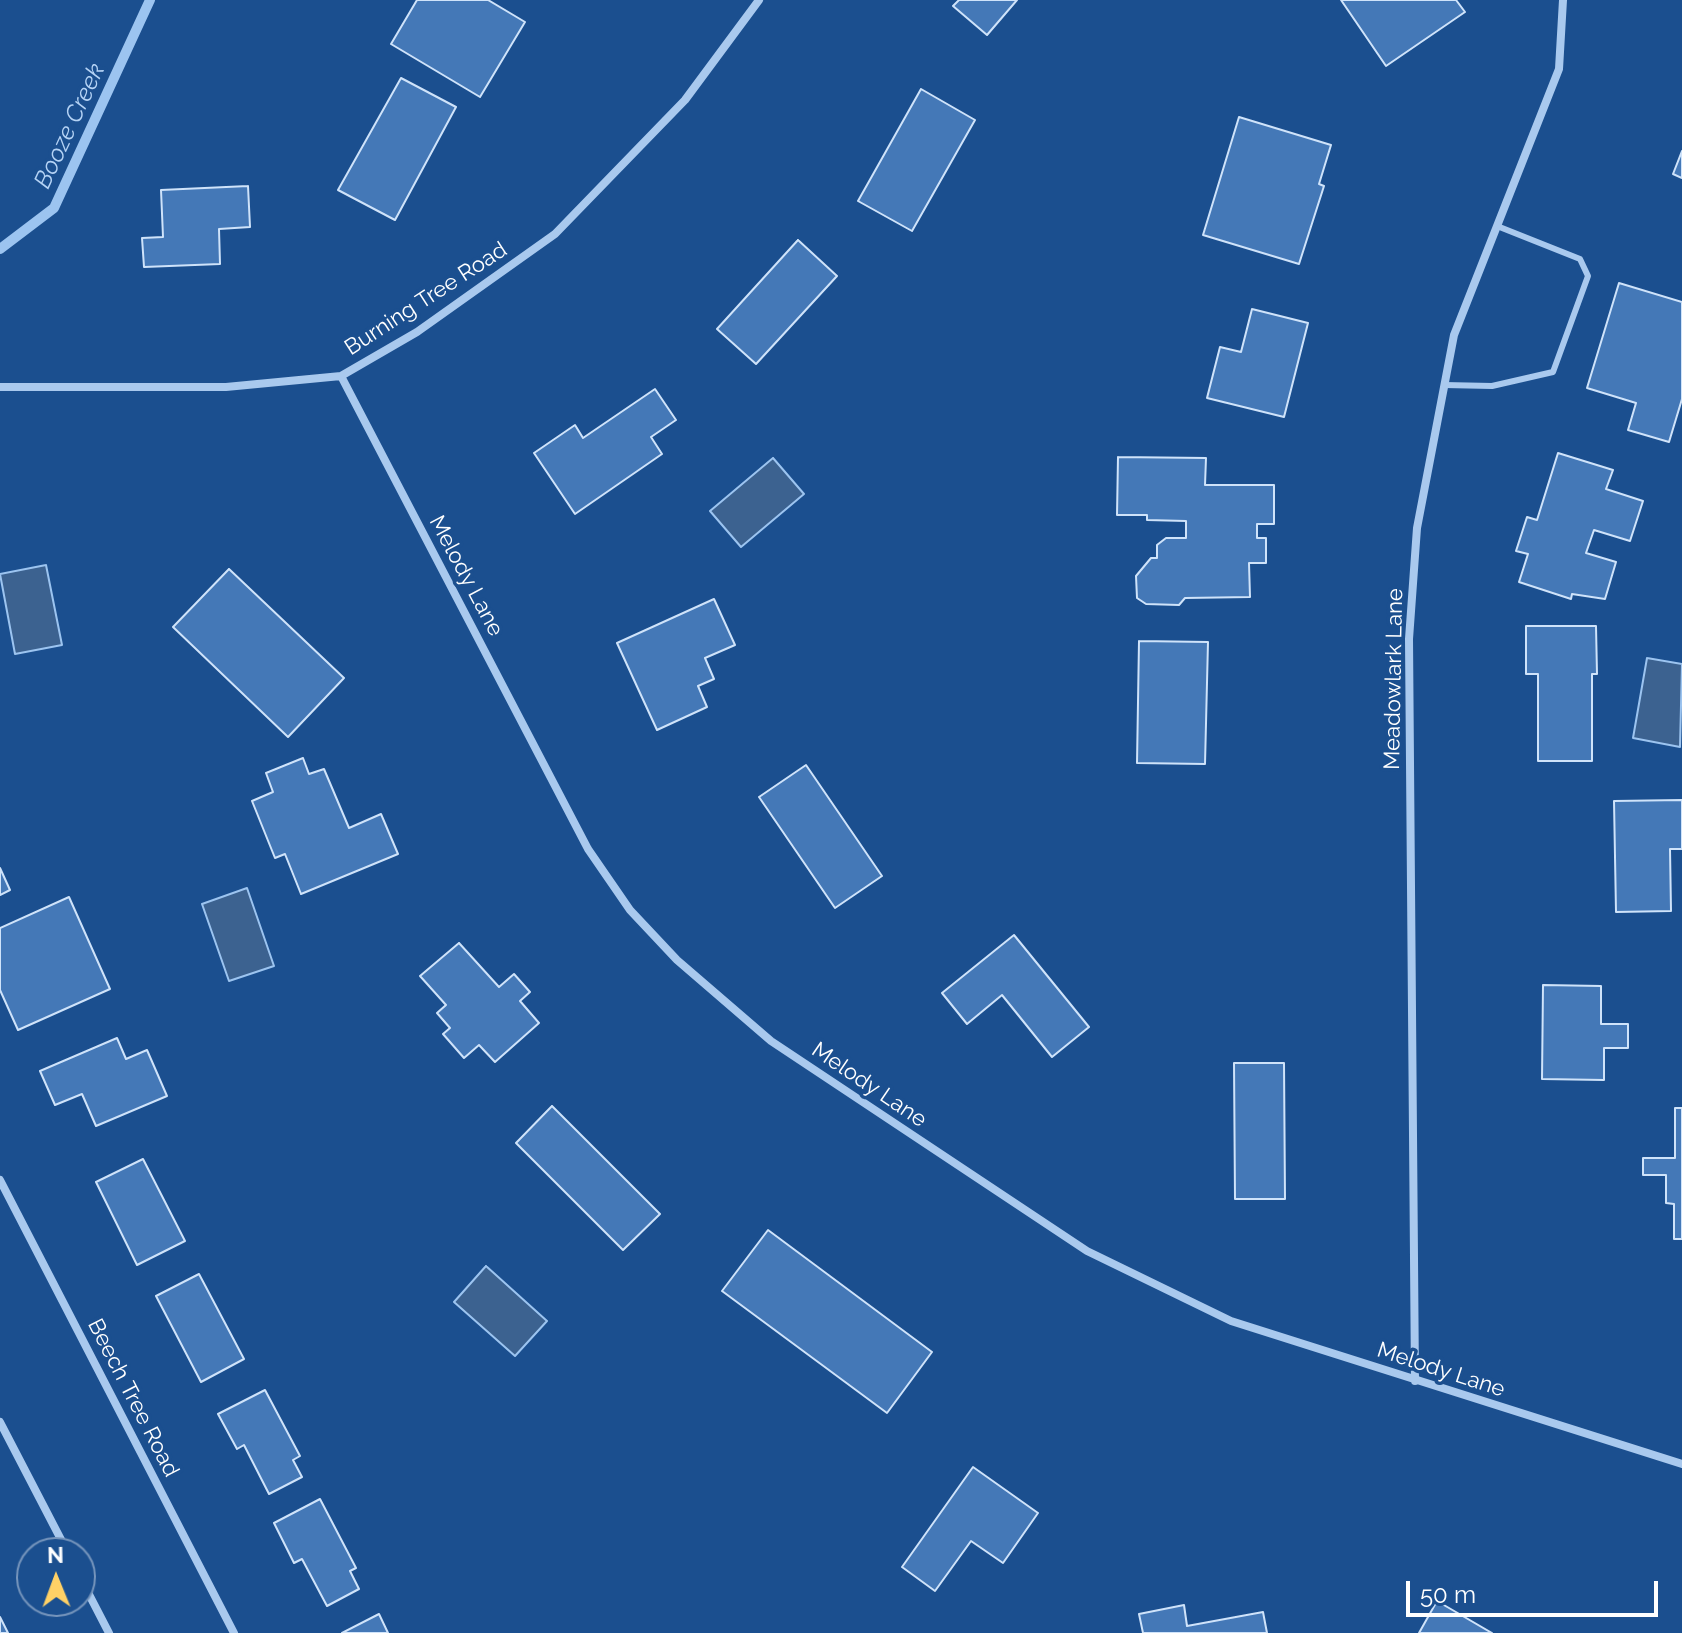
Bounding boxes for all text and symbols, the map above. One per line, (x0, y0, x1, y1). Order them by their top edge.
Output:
water label: Booze Creek (29, 59, 111, 193)
street label: Burning Tree Road (340, 237, 512, 361)
street label: Melody Lane (423, 511, 509, 641)
street label: Meadowlark Lane (1379, 588, 1409, 770)
street label: Melody Lane (807, 1037, 931, 1133)
street label: Beech Tree Road (82, 1314, 184, 1482)
street label: Melody Lane (1374, 1337, 1508, 1403)
north arrow (16, 1537, 96, 1617)
text: N (47, 1542, 64, 1568)
scale bar (1410, 1565, 1662, 1615)
text: 50 m (1420, 1580, 1476, 1609)

